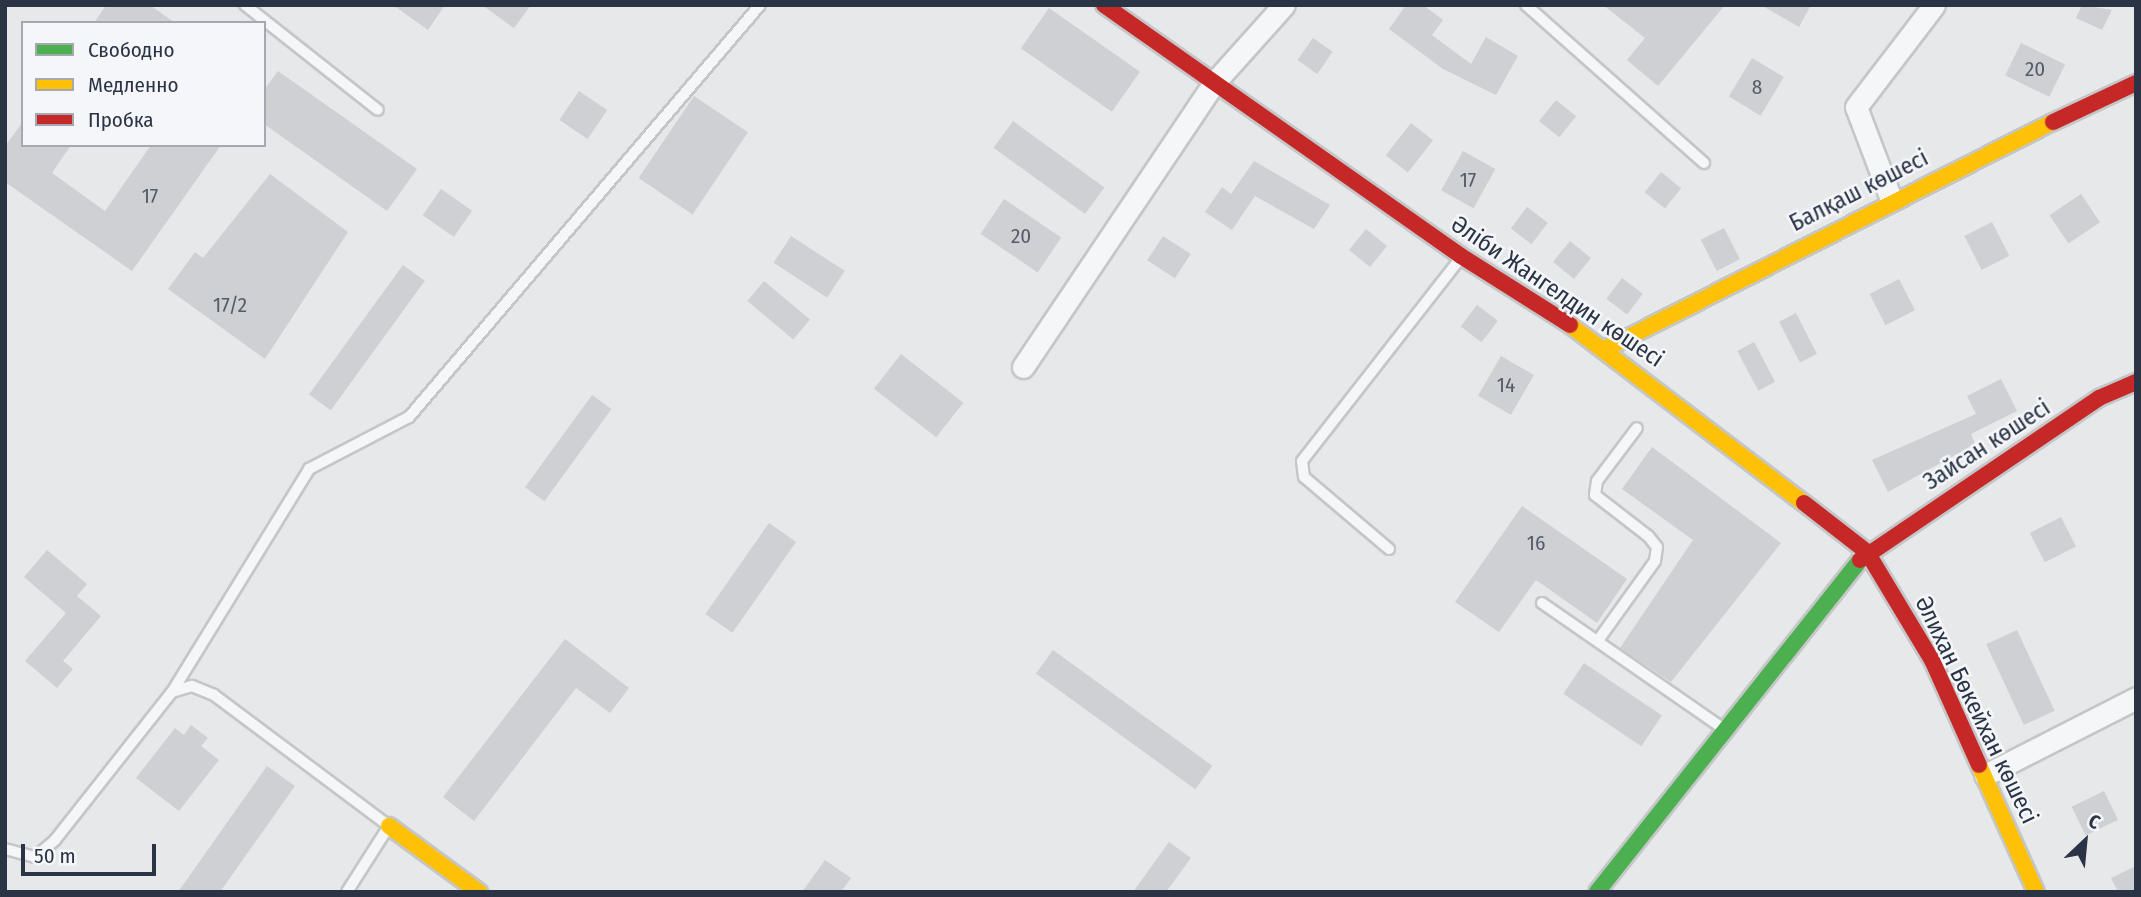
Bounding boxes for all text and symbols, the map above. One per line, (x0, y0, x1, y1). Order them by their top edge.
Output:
legend (21, 21, 266, 147)
text: Свободно (88, 37, 174, 63)
house number: 20 (2025, 56, 2045, 82)
text: Медленно (88, 72, 178, 98)
house number: 8 (1752, 74, 1762, 100)
text: Пробка (88, 107, 154, 133)
street label: Балқаш көшесі (1785, 144, 1933, 238)
house number: 17 (1460, 167, 1476, 193)
house number: 17 (142, 183, 158, 209)
street label: Әліби Жангелдин көшесі (1445, 210, 1669, 374)
house number: 20 (1011, 223, 1031, 249)
house number: 17/2 (213, 292, 247, 318)
house number: 14 (1497, 372, 1515, 398)
street label: Зайсан көшесі (1918, 393, 2056, 497)
house number: 16 (1527, 530, 1545, 556)
street label: Әлихан Бөкейхан көшесі (1908, 591, 2044, 829)
north arrow (2050, 806, 2120, 876)
text: С (2085, 809, 2104, 834)
scale bar (24, 830, 159, 874)
text: 50 m (34, 843, 76, 869)

